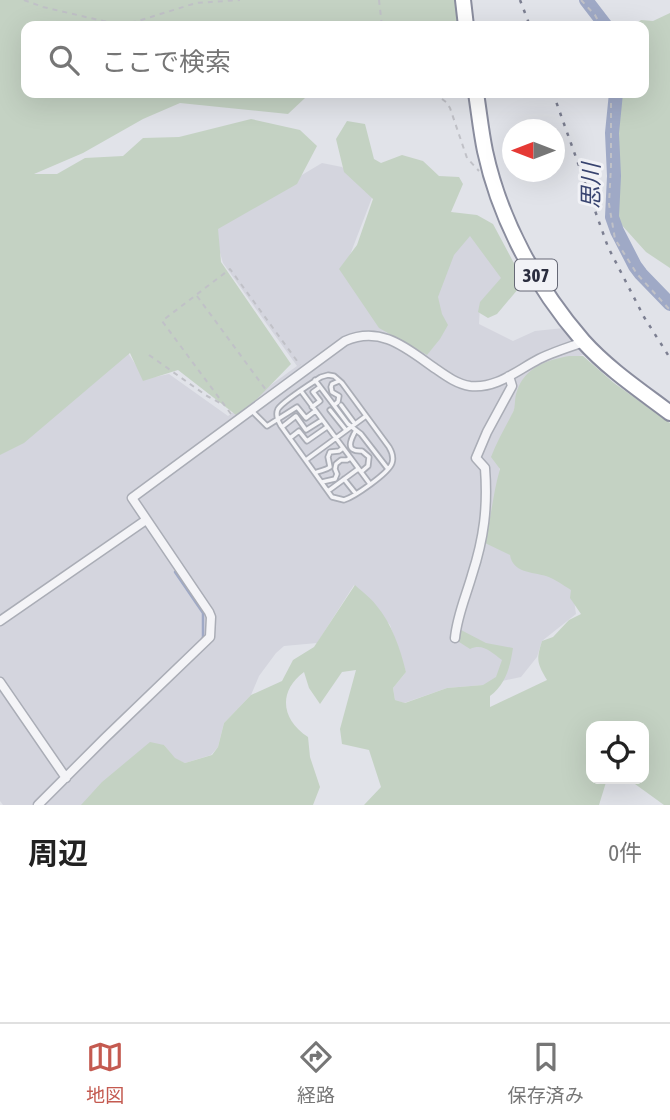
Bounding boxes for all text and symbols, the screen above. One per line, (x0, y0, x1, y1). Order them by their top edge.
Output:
search box (21, 21, 649, 98)
icon: search (45, 41, 83, 79)
text: ここで検索 (101, 47, 231, 77)
north arrow (502, 119, 565, 182)
water label: 思川 (578, 160, 604, 209)
road number: 307 (515, 260, 557, 290)
map controls (586, 721, 649, 784)
button: locate (586, 721, 649, 784)
text: 周辺 (28, 836, 88, 870)
text: 0件 (608, 840, 642, 866)
tab: 地図 (86, 1038, 124, 1107)
tab: 経路 (297, 1038, 335, 1107)
tab: 保存済み (508, 1038, 584, 1107)

